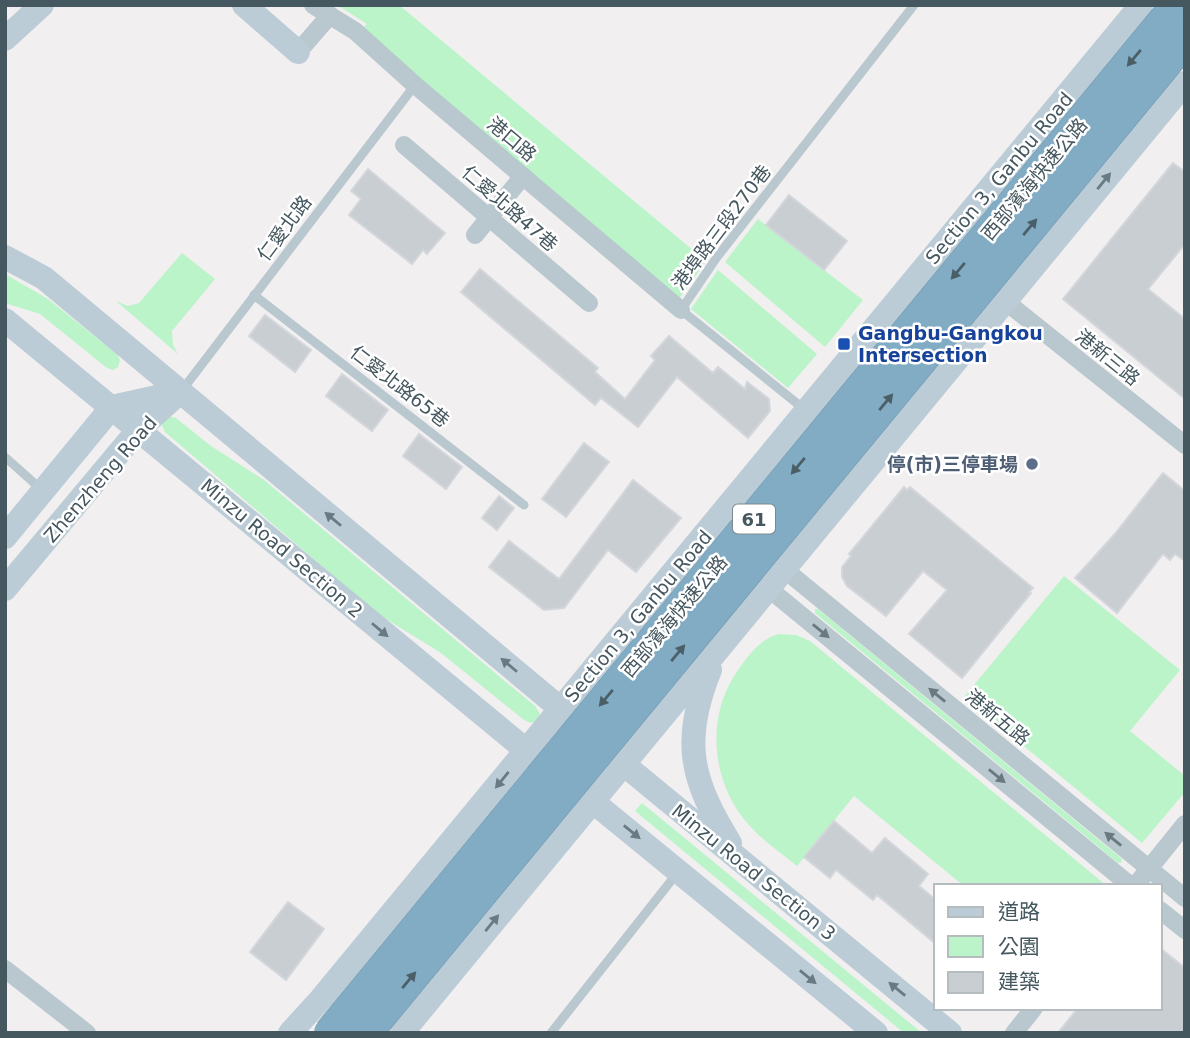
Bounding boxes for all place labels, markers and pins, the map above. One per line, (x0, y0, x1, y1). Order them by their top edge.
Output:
place label: Gangbu-Gangkou Intersection (858, 322, 1043, 366)
marker: Gangbu-Gangkou Intersection (836, 336, 852, 352)
place label: 停(市)三停車場 (887, 453, 1018, 475)
marker: 停(市)三停車場 (1024, 456, 1040, 472)

